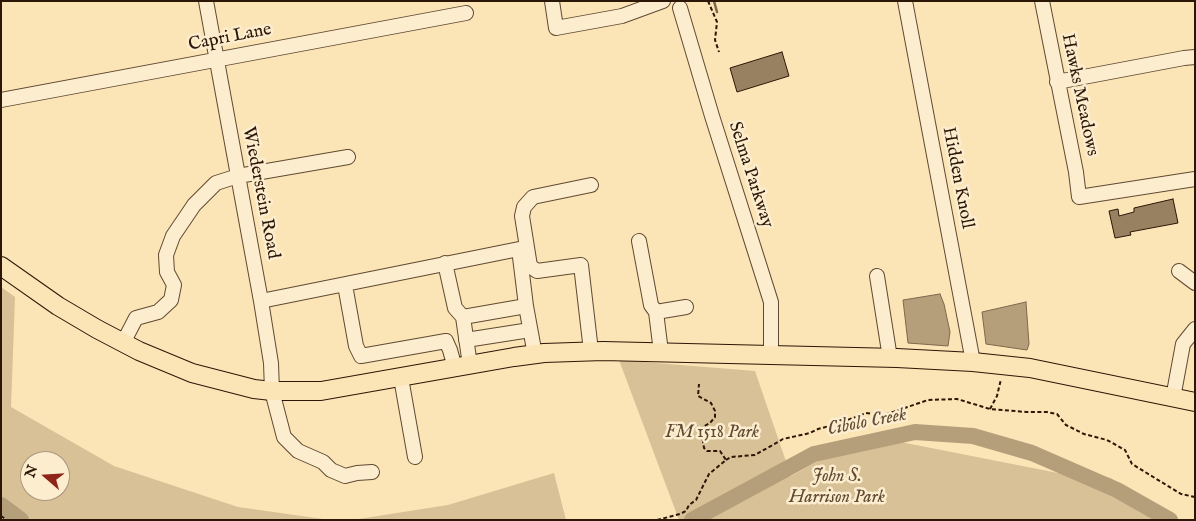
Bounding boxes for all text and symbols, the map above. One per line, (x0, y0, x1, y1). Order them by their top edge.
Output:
street label: Capri Lane (187, 19, 273, 57)
street label: Hawks Meadows (1055, 32, 1103, 158)
street label: Selma Parkway (723, 119, 777, 231)
street label: Wiederstein Road (237, 125, 283, 261)
street label: Hidden Knoll (937, 125, 977, 231)
water label: Cibolo Creek (825, 404, 909, 442)
park label: FM 1518 Park (665, 422, 759, 444)
north arrow (20, 451, 70, 501)
text: N (21, 463, 42, 480)
park label: John S. Harrison Park (789, 466, 885, 508)

